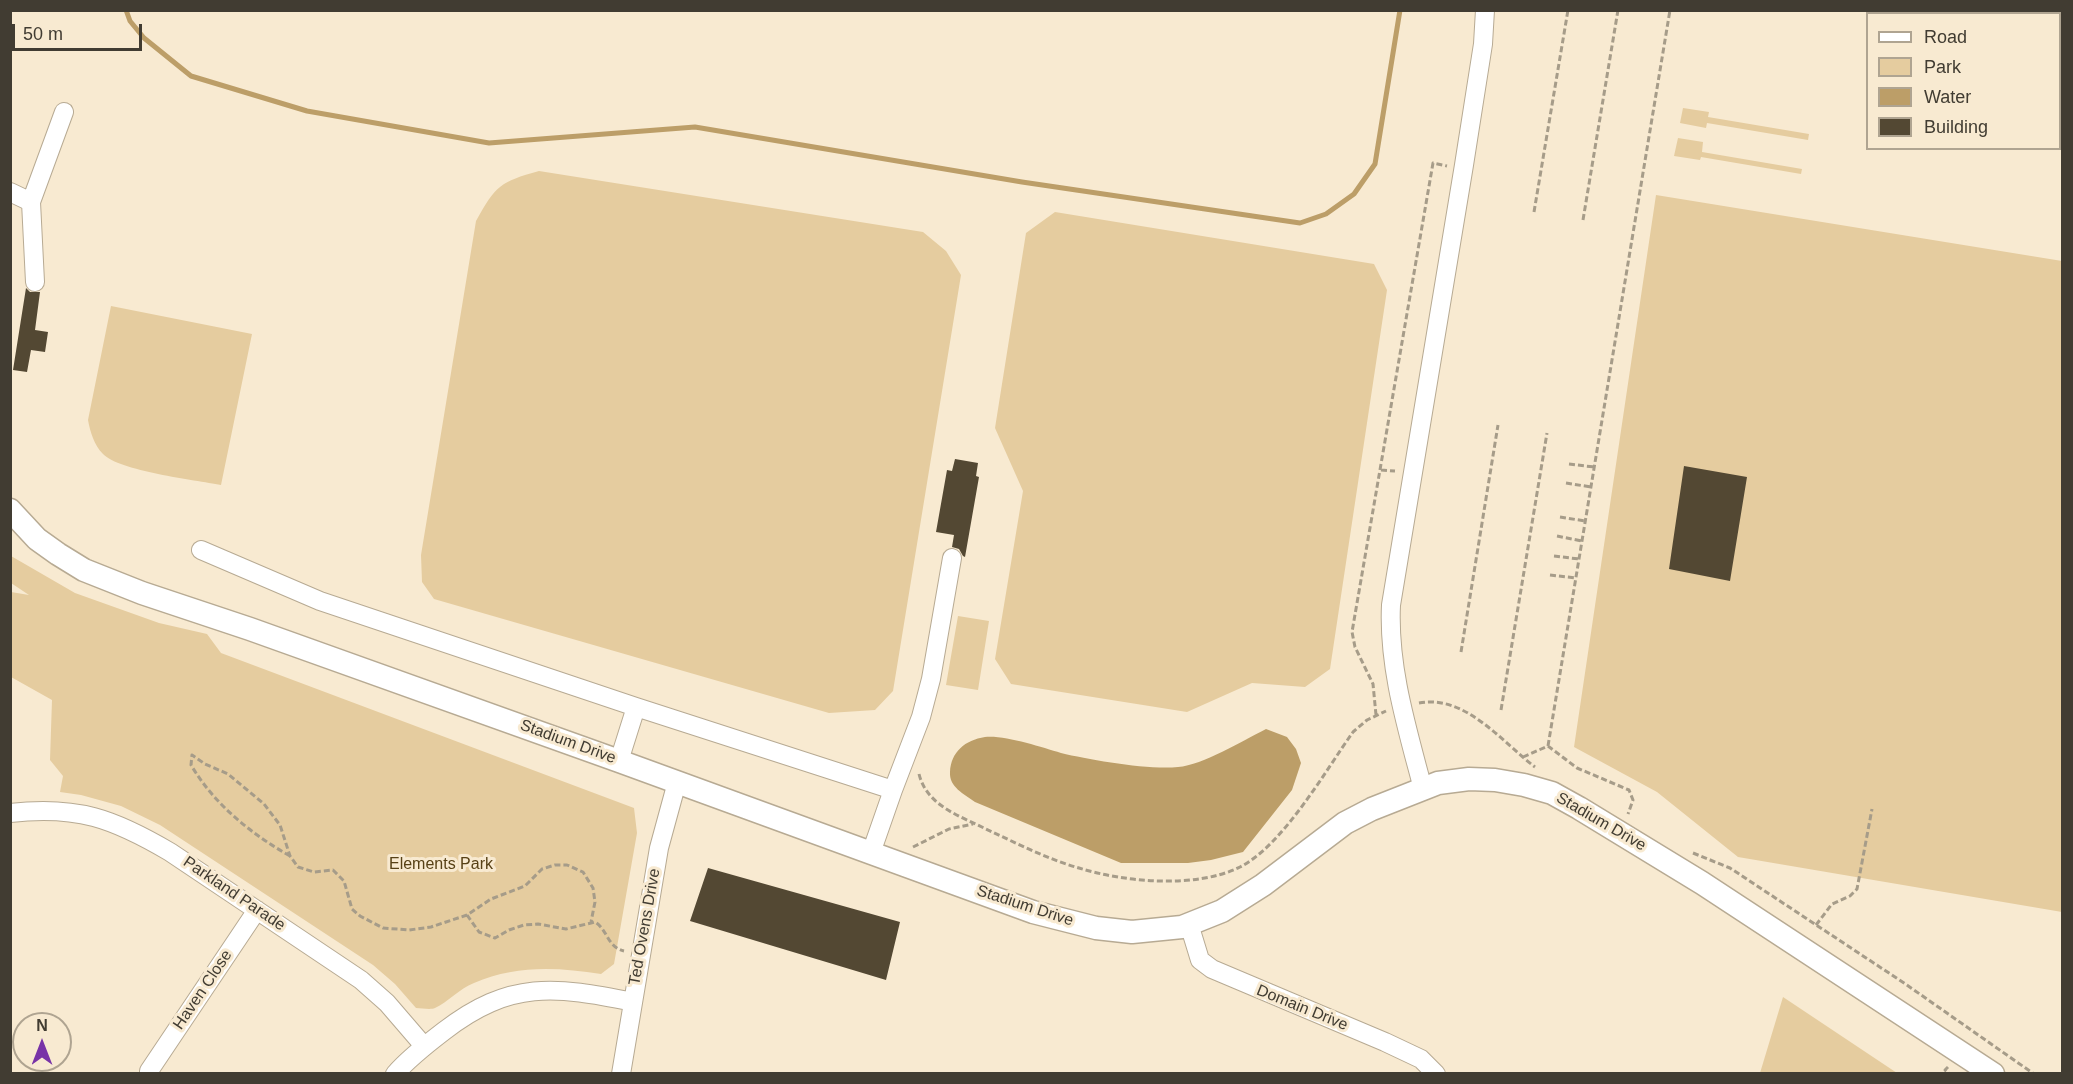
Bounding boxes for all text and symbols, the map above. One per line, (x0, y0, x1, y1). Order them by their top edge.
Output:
scale bar (15, 12, 146, 50)
legend (1866, 12, 2061, 150)
text: 50 m (23, 24, 63, 44)
text: Road (1924, 27, 1967, 47)
text: Park (1924, 57, 1961, 77)
text: Water (1924, 87, 1971, 107)
text: Building (1924, 117, 1988, 137)
street label: Stadium Drive (518, 716, 618, 768)
street label: Stadium Drive (1553, 789, 1649, 855)
street label: Parkland Parade (179, 853, 289, 935)
park label: Elements Park (389, 855, 493, 875)
street label: Ted Ovens Drive (625, 867, 665, 987)
street label: Stadium Drive (974, 881, 1076, 931)
street label: Haven Close (169, 947, 237, 1033)
street label: Domain Drive (1253, 981, 1351, 1035)
north arrow (12, 1012, 72, 1072)
text: N (36, 1017, 48, 1034)

